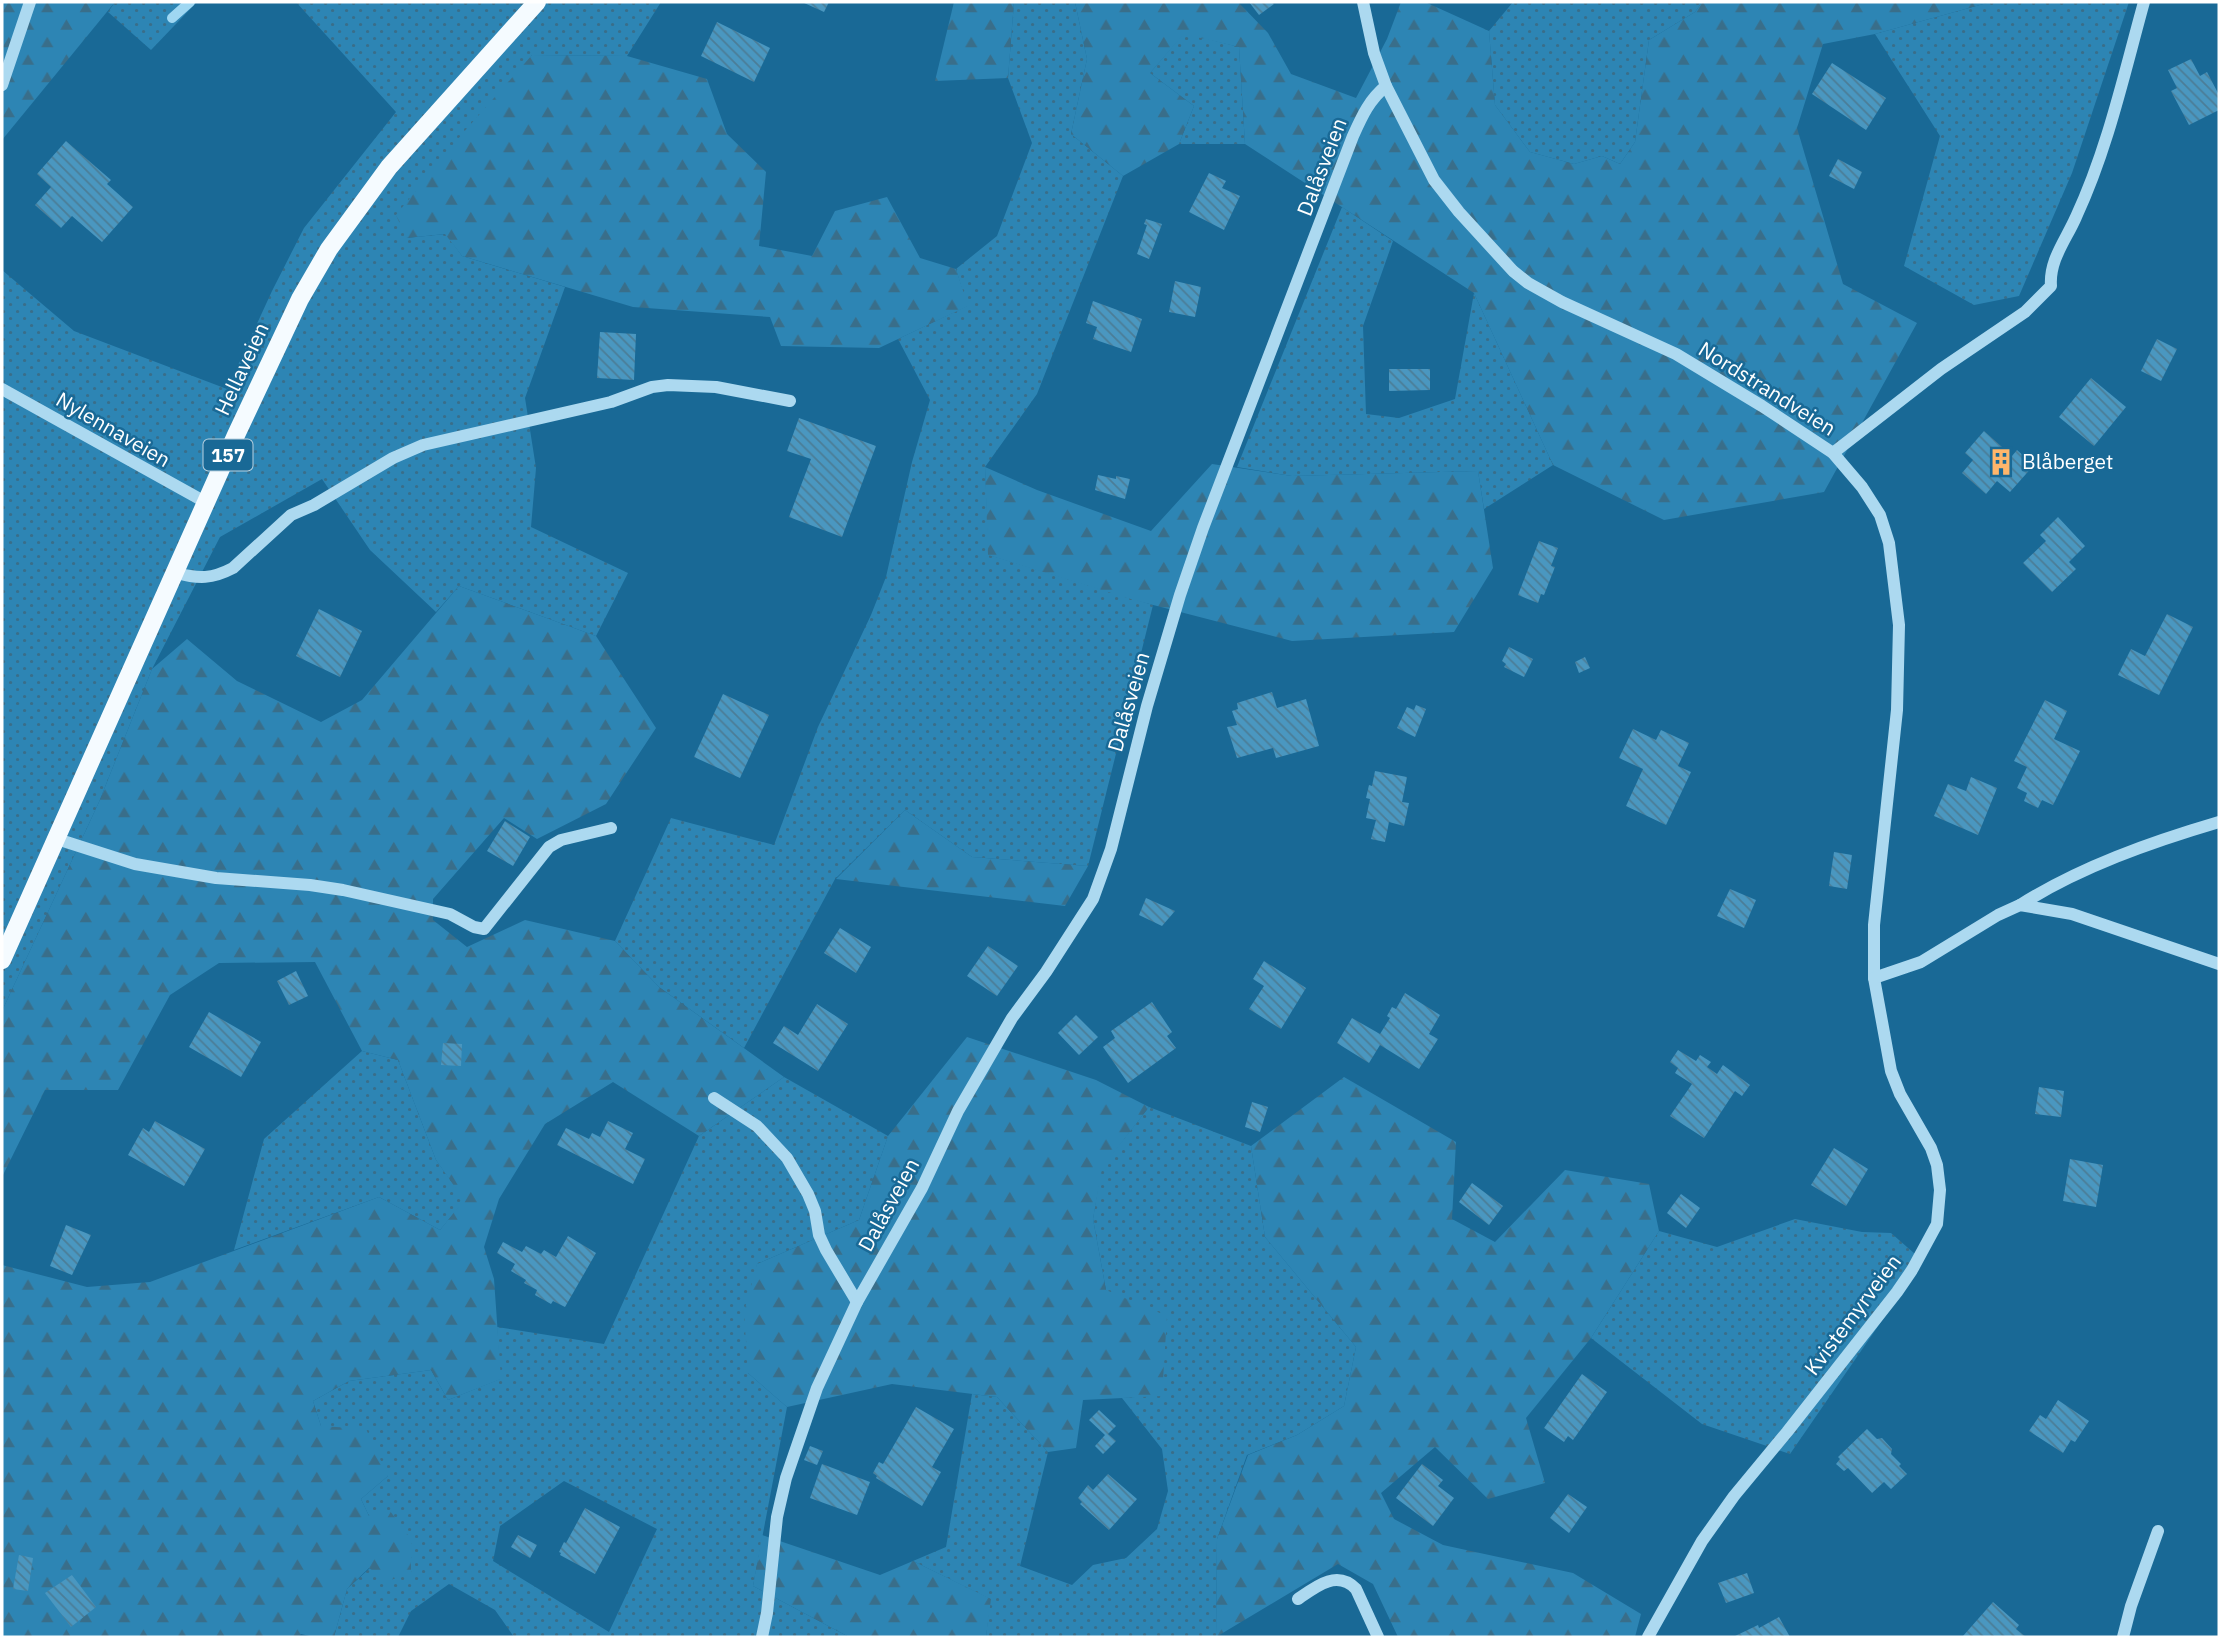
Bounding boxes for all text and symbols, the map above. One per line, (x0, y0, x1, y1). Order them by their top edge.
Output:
street label: Dalåsveien (1290, 114, 1353, 220)
street label: Hellaveien (207, 318, 275, 419)
street label: Nordstrandveien (1693, 335, 1842, 442)
street label: Nylennaveien (51, 385, 176, 473)
road number: 157 (204, 440, 252, 470)
building icon: Blåberget (1986, 447, 2016, 477)
place label: Blåberget (2022, 447, 2113, 475)
street label: Dalåsveien (1100, 649, 1156, 755)
street label: Dalåsveien (851, 1153, 925, 1256)
street label: Kvistemyrveien (1798, 1248, 1907, 1381)

